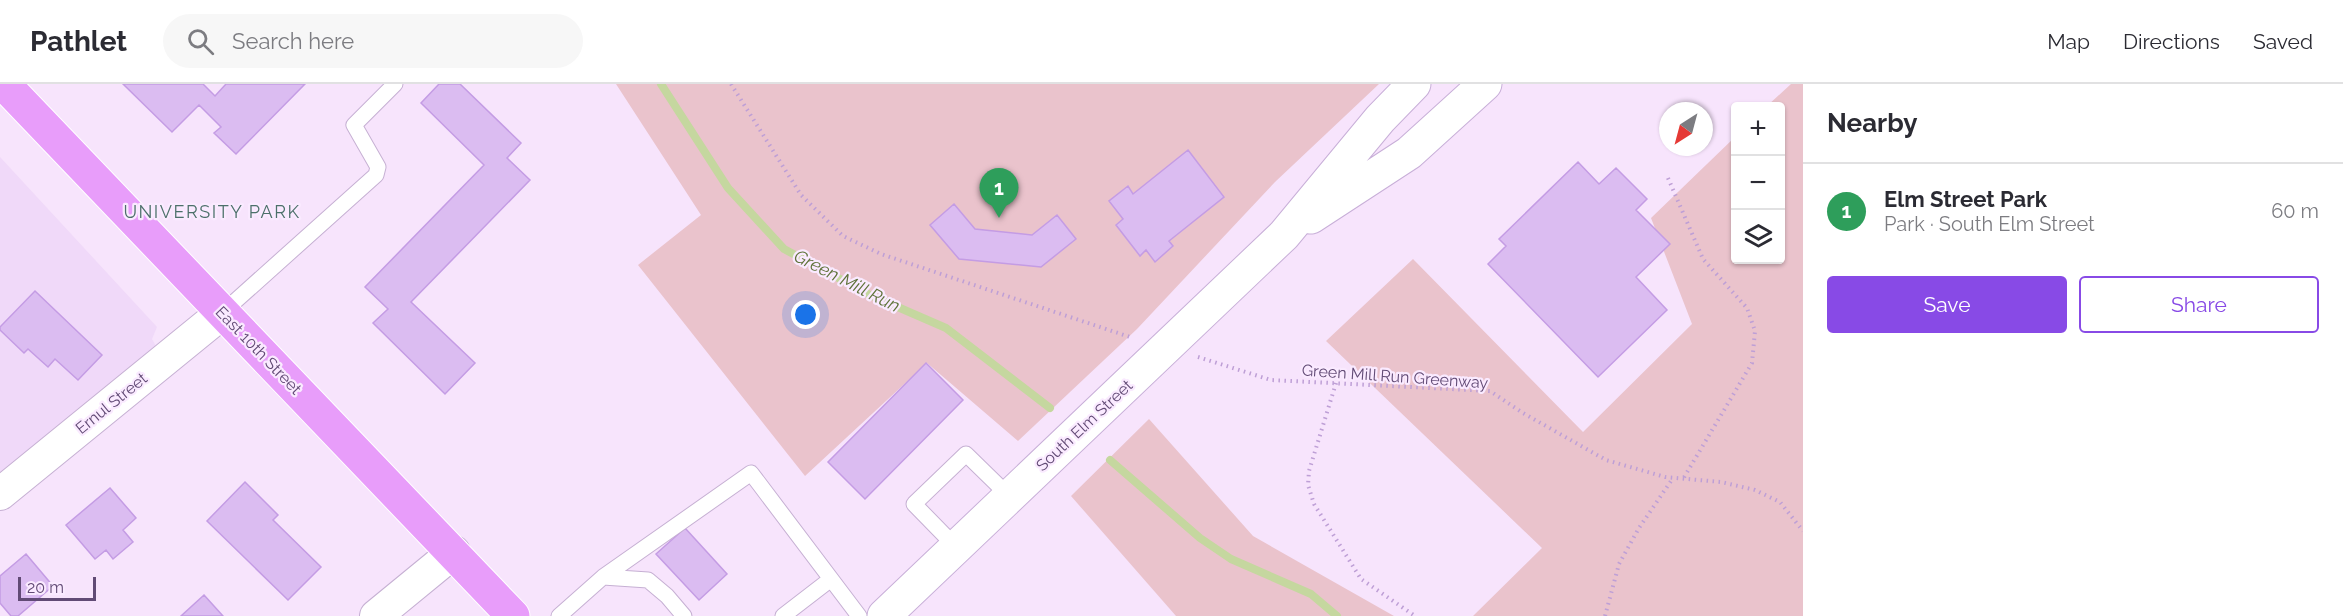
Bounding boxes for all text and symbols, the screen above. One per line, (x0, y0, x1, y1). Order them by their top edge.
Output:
search box (163, 14, 583, 68)
text: Pathlet (30, 25, 127, 58)
icon: search (184, 25, 217, 58)
text: Search here (232, 28, 354, 54)
text: Map (2047, 29, 2090, 54)
text: Directions (2123, 29, 2220, 54)
text: Saved (2253, 29, 2313, 54)
north arrow (1659, 102, 1713, 156)
map controls (1731, 102, 1785, 264)
button: + (1731, 102, 1785, 156)
text: Nearby (1827, 108, 1917, 138)
button: − (1731, 156, 1785, 210)
pin: 1 (980, 168, 1018, 218)
text: Elm Street Park (1884, 186, 2047, 212)
text: 1 (1842, 199, 1851, 223)
text: 60 m (2271, 199, 2319, 223)
district label: UNIVERSITY PARK (123, 201, 301, 222)
button: layers (1731, 210, 1785, 264)
text: Park · South Elm Street (1884, 212, 2095, 236)
water label: Green Mill Run (791, 245, 904, 316)
button: Save (1827, 276, 2067, 333)
button: Share (2079, 276, 2319, 333)
your location (791, 300, 820, 329)
street label: East 10th Street (212, 302, 306, 399)
street label: Green Mill Run Greenway (1301, 361, 1489, 393)
street label: Ernul Street (72, 368, 151, 438)
street label: South Elm Street (1032, 375, 1137, 475)
scale bar (18, 574, 96, 602)
text: 20 m (27, 578, 64, 597)

